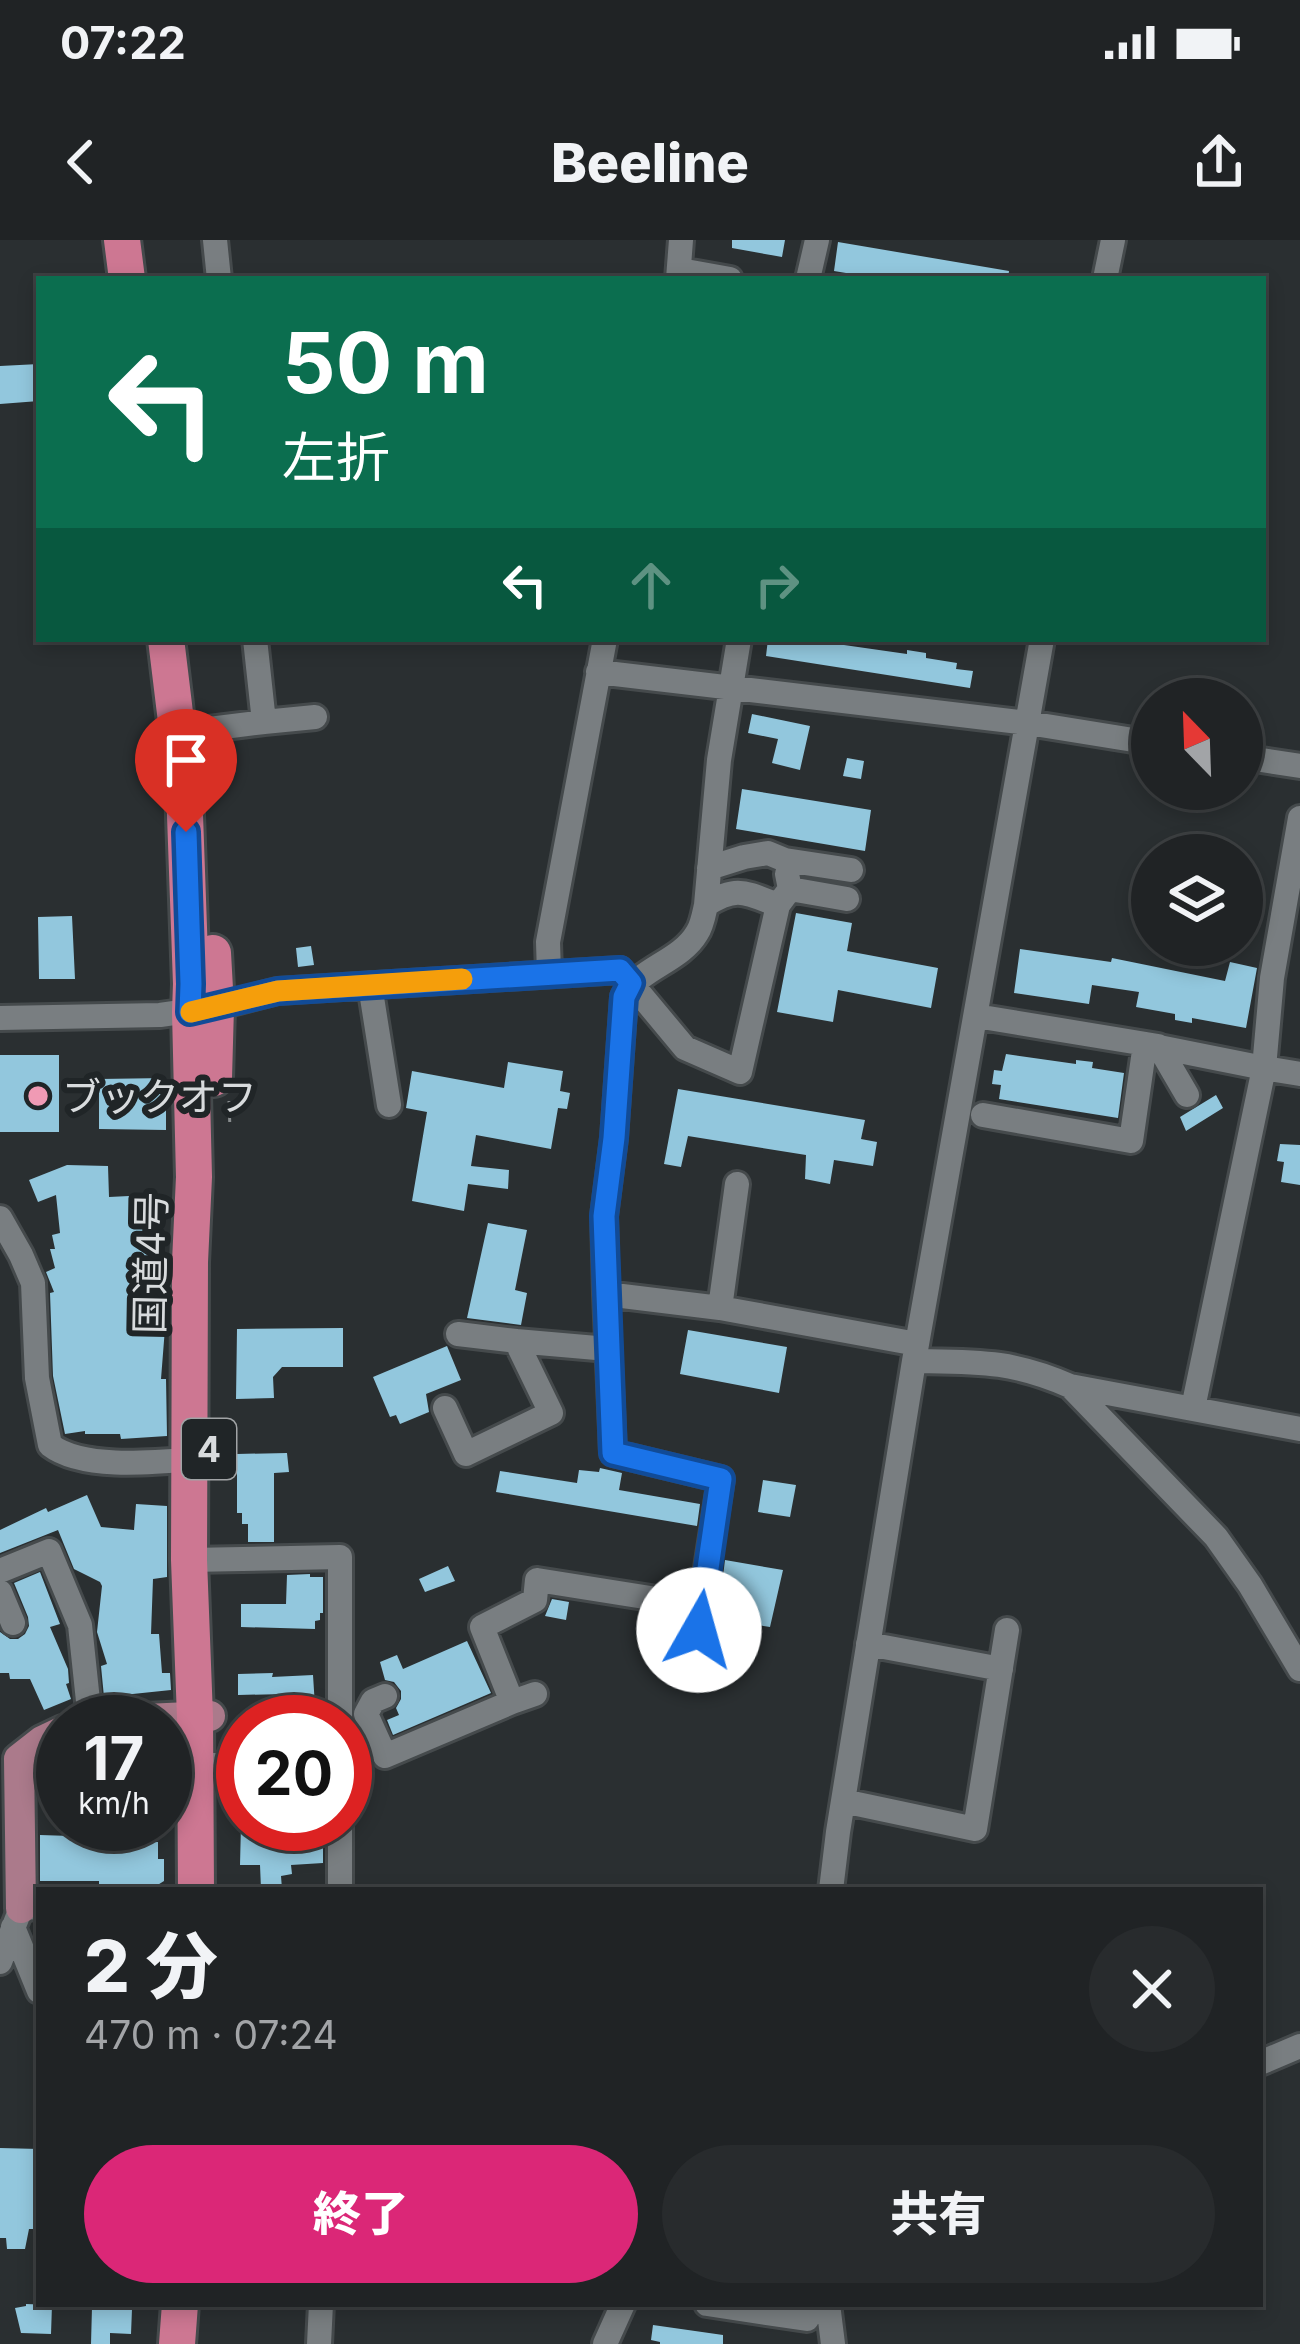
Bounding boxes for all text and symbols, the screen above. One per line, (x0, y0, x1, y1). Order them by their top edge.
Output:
text: 07:22 (60, 15, 186, 70)
icon: back (48, 129, 114, 195)
icon: share (1186, 129, 1252, 195)
text: Beeline (551, 130, 749, 195)
text: 50 m (282, 312, 489, 413)
icon: left (84, 324, 240, 480)
text: 左折 (282, 425, 390, 490)
icon: left (492, 552, 558, 618)
icon: ahead (618, 552, 684, 618)
icon: right (744, 552, 810, 618)
north arrow (1131, 678, 1263, 810)
map controls (1131, 678, 1263, 966)
pin (135, 709, 237, 832)
icon: arrive (153, 727, 219, 793)
button: layers (1131, 834, 1263, 966)
place label: ブックオフ (62, 1073, 257, 1120)
marker: ブックオフ (25, 1083, 51, 1109)
street label: 国道4号 (125, 1191, 175, 1335)
road number: 4 (182, 1419, 236, 1479)
position arrow (636, 1567, 762, 1693)
speed limit sign: 20 (216, 1695, 372, 1851)
text: 17 (84, 1722, 144, 1794)
text: km/h (78, 1785, 150, 1821)
text: 2 分 (84, 1922, 218, 2009)
button: close (1089, 1926, 1215, 2052)
text: 470 m · 07:24 (84, 2011, 338, 2058)
button: 終了 (84, 2145, 638, 2283)
button: 共有 (662, 2145, 1215, 2283)

